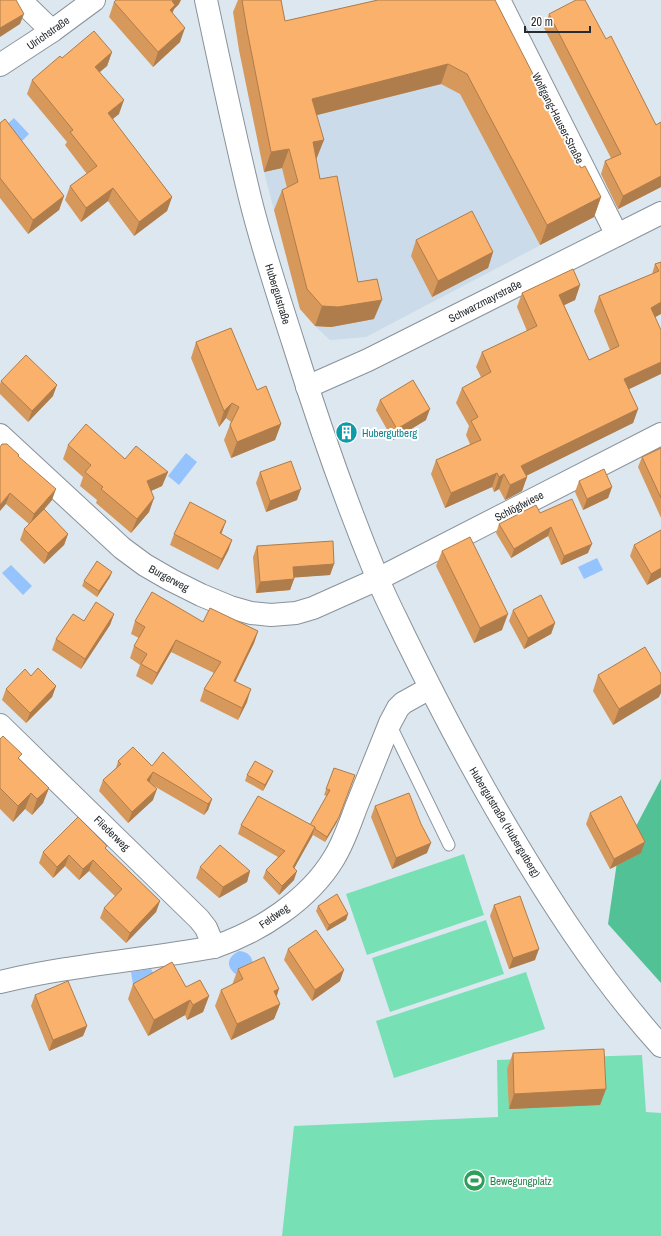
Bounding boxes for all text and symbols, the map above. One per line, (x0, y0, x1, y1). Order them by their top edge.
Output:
scale bar (525, 8, 590, 34)
street label: Ulrichstraße (24, 13, 72, 53)
text: 20 m (531, 14, 553, 30)
street label: Wolfgang-Hauser-Straße (529, 70, 587, 166)
street label: Hubergutstraße (262, 262, 294, 326)
street label: Schwarzmayrstraße (446, 277, 524, 325)
building icon: Hubergutberg (334, 420, 360, 446)
place label: Hubergutberg (362, 426, 417, 440)
street label: Schlöglwiese (492, 488, 546, 524)
street label: Burgerweg (146, 562, 192, 594)
street label: Hubergutstraße (Hubergutberg) (466, 764, 544, 880)
street label: Fliederweg (91, 812, 133, 854)
street label: Feldweg (256, 901, 292, 931)
sports icon: Bewegungplatz (462, 1168, 488, 1194)
place label: Bewegungplatz (490, 1174, 552, 1188)

